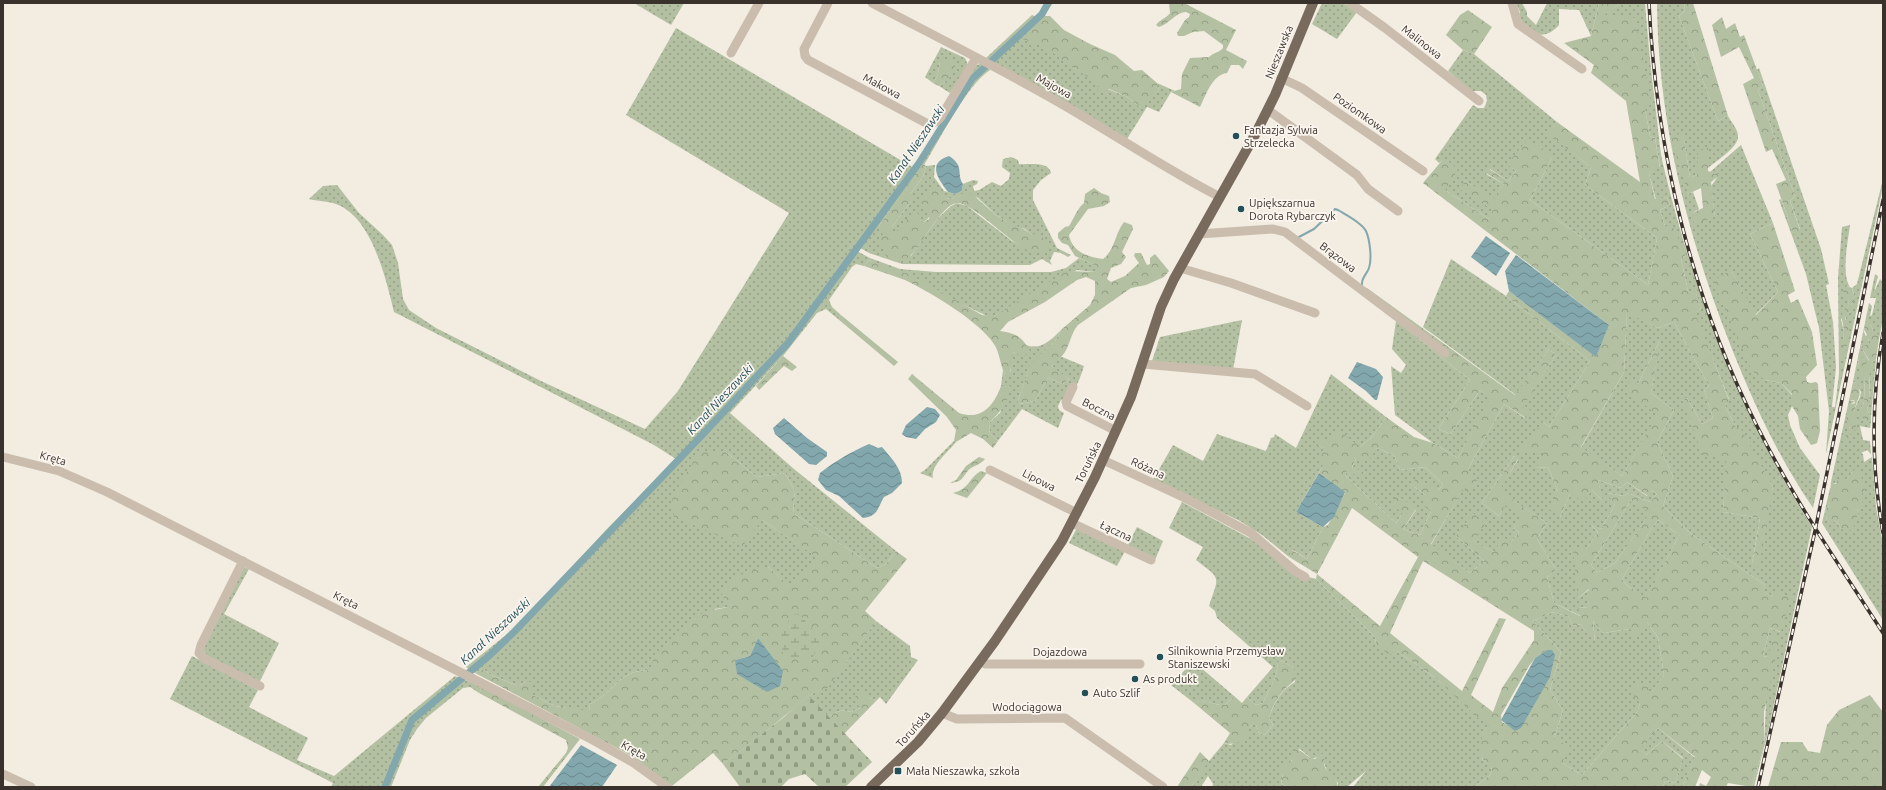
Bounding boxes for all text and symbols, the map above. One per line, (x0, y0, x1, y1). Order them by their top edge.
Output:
street label: Malinowa (1400, 23, 1444, 61)
street label: Nieszawska (1263, 24, 1295, 80)
street label: Makowa (861, 71, 903, 101)
street label: Majowa (1034, 71, 1074, 101)
street label: Poziomkowa (1331, 90, 1389, 136)
water label: Kanał Nieszawski (885, 102, 947, 185)
place label: Fantazja Sylwia Strzelecka (1244, 124, 1318, 149)
marker: Fantazja Sylwia Strzelecka (1231, 131, 1241, 141)
place label: Upiększarnua Dorota Rybarczyk (1249, 197, 1336, 222)
marker: Upiększarnua Dorota Rybarczyk (1236, 204, 1246, 214)
street label: Brązowa (1317, 239, 1359, 275)
water label: Kanał Nieszawski (684, 361, 756, 437)
street label: Boczna (1080, 396, 1118, 422)
street label: Toruńska (1073, 439, 1103, 485)
street label: Kręta (38, 449, 68, 467)
street label: Różana (1129, 455, 1167, 481)
street label: Lipowa (1021, 467, 1057, 493)
street label: Łączna (1098, 518, 1134, 544)
street label: Kręta (331, 589, 361, 611)
water label: Kanał Nieszawski (457, 595, 533, 667)
place label: Silnikownia Przemysław Staniszewski (1168, 645, 1285, 670)
street label: Dojazdowa (1033, 646, 1087, 658)
marker: Silnikownia Przemysław Staniszewski (1155, 652, 1165, 662)
place label: As produkt (1143, 673, 1198, 685)
marker: As produkt (1130, 674, 1140, 684)
place label: Auto Szlif (1093, 687, 1141, 699)
marker: Auto Szlif (1080, 688, 1090, 698)
street label: Wodociągowa (992, 701, 1062, 713)
street label: Toruńska (894, 708, 932, 750)
street label: Kręta (619, 738, 649, 762)
place label: Mała Nieszawka, szkoła (906, 765, 1020, 777)
marker: Mała Nieszawka, szkoła (893, 766, 903, 776)

